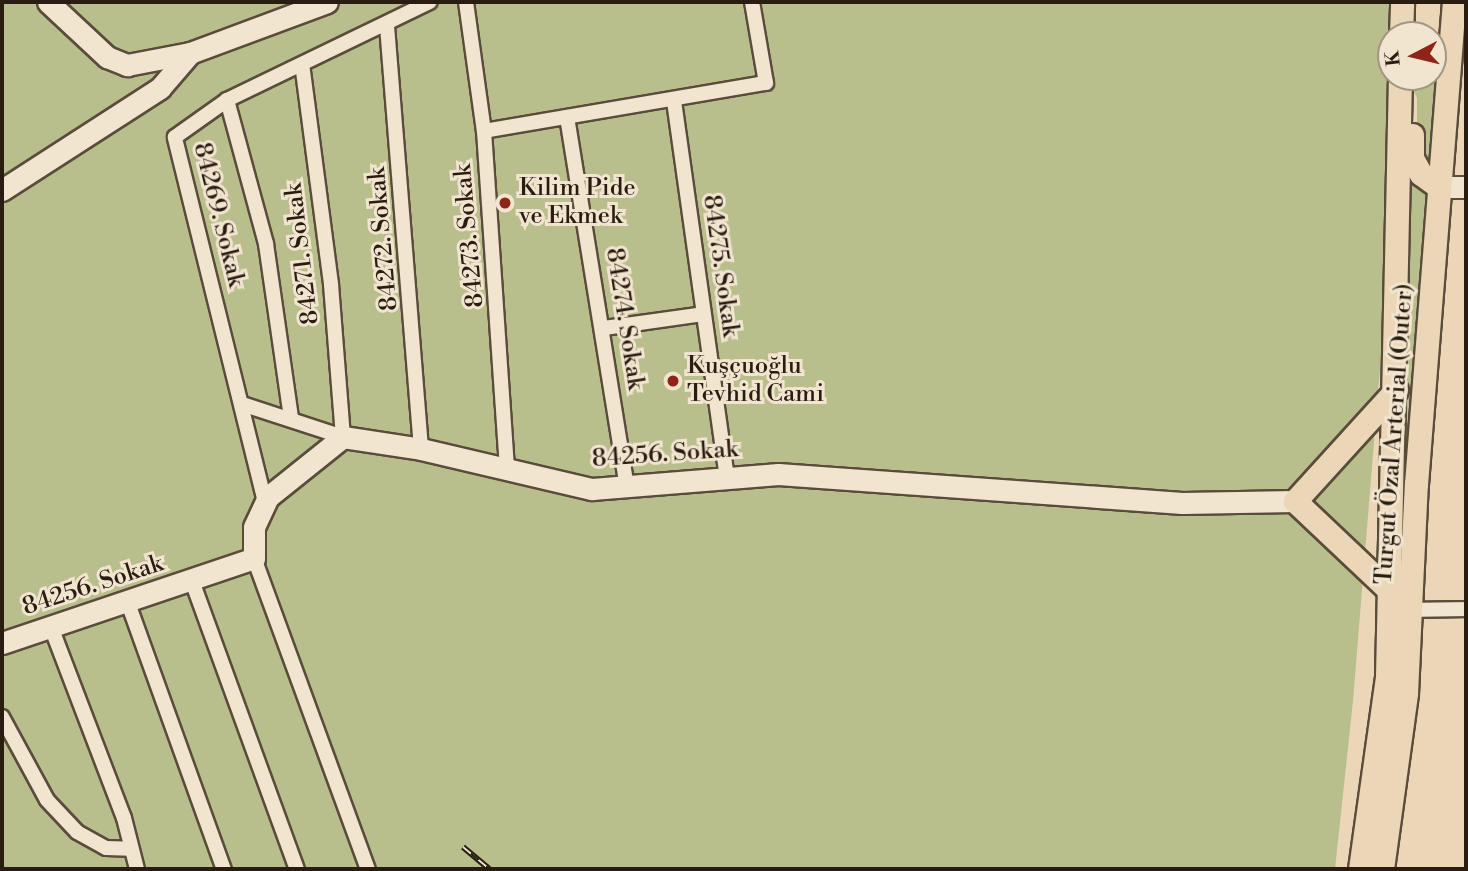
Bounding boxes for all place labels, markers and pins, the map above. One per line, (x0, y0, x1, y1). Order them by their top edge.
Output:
place label: Kilim Pide ve Ekmek (519, 175, 635, 231)
marker: Kilim Pide ve Ekmek (497, 195, 513, 211)
place label: Kuşçuoğlu Tevhid Cami (687, 353, 824, 409)
marker: Kuşçuoğlu Tevhid Cami (665, 373, 681, 389)

